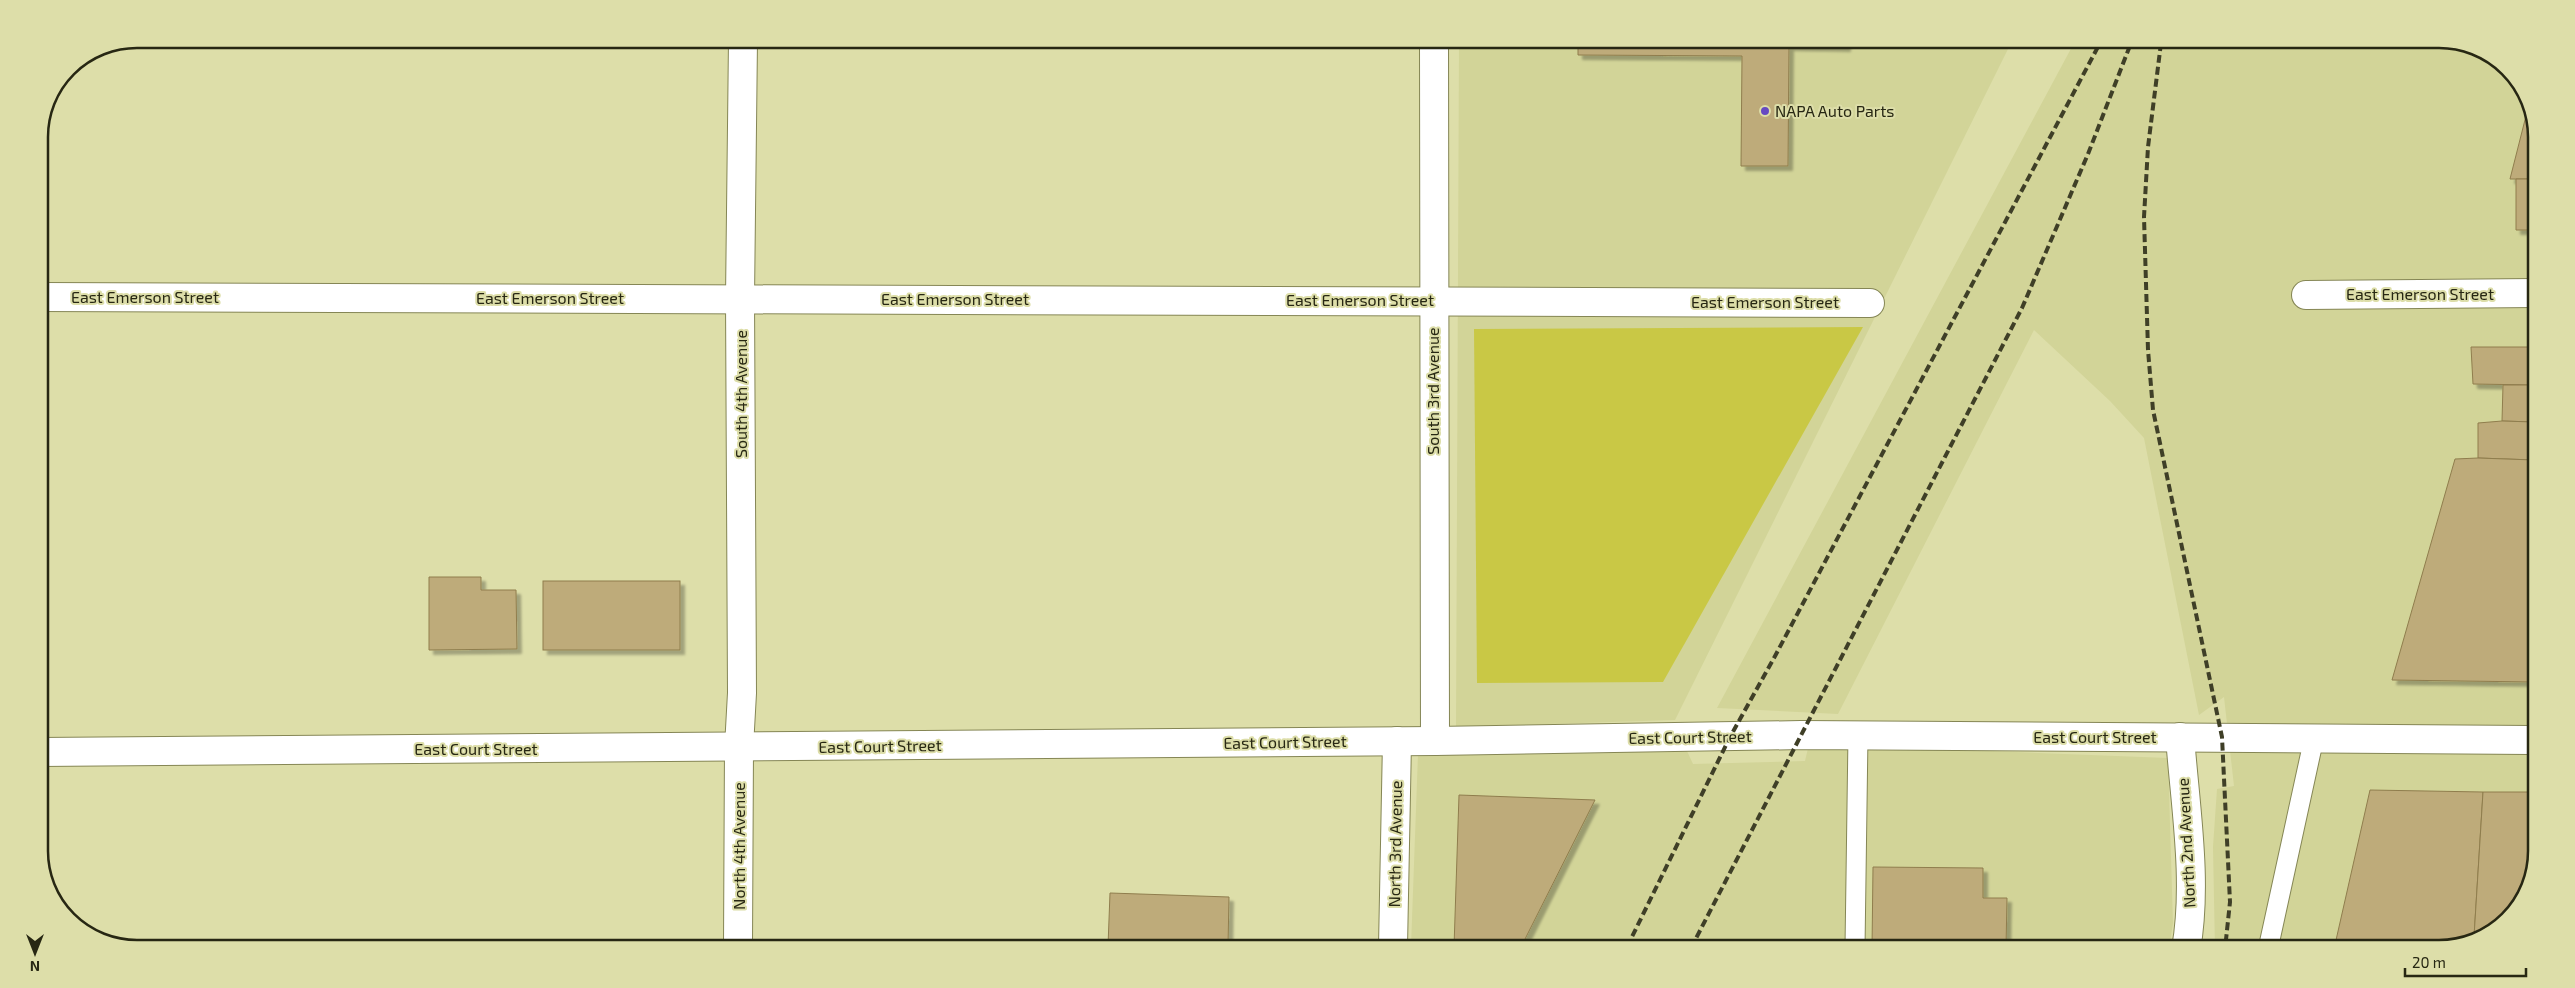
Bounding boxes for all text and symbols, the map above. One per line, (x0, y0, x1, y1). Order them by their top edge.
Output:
place label: NAPA Auto Parts (1775, 101, 1895, 120)
marker: NAPA Auto Parts (1759, 105, 1771, 117)
street label: East Emerson Street (2346, 284, 2494, 303)
street label: East Emerson Street (71, 287, 219, 306)
street label: East Emerson Street (476, 288, 624, 307)
street label: East Emerson Street (881, 289, 1029, 308)
street label: East Emerson Street (1286, 290, 1434, 309)
street label: East Emerson Street (1691, 292, 1839, 311)
street label: South 3rd Avenue (1423, 327, 1442, 455)
street label: South 4th Avenue (731, 330, 750, 458)
street label: East Court Street (1628, 726, 1752, 747)
street label: East Court Street (2033, 727, 2157, 746)
street label: East Court Street (1223, 731, 1347, 752)
street label: East Court Street (818, 735, 942, 756)
street label: East Court Street (414, 739, 538, 758)
street label: North 2nd Avenue (2173, 778, 2198, 908)
street label: North 3rd Avenue (1384, 780, 1405, 908)
street label: North 4th Avenue (729, 782, 748, 910)
north arrow (10, 928, 60, 978)
scale bar (2405, 946, 2526, 978)
text: 20 m (2412, 953, 2446, 971)
text: N (30, 958, 40, 975)

